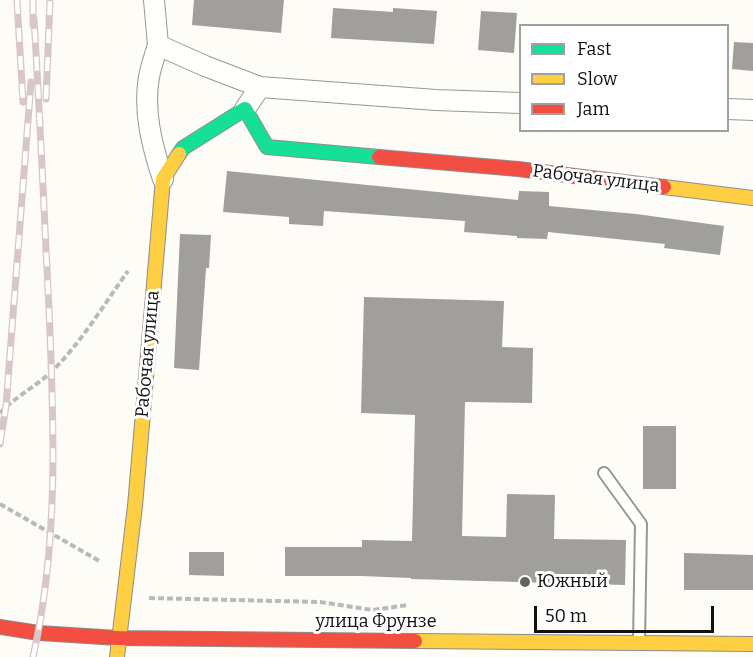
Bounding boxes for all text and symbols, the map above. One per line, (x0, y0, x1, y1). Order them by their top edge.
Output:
legend (519, 24, 729, 132)
text: Fast (577, 38, 612, 60)
text: Slow (577, 68, 617, 90)
text: Jam (577, 98, 610, 120)
street label: Рабочая улица (531, 161, 661, 197)
street label: Рабочая улица (132, 290, 164, 418)
place label: Южный (537, 571, 608, 593)
marker: Южный (518, 575, 532, 589)
scale bar (537, 594, 717, 632)
text: 50 m (545, 605, 587, 627)
street label: улица Фрунзе (315, 611, 437, 633)

